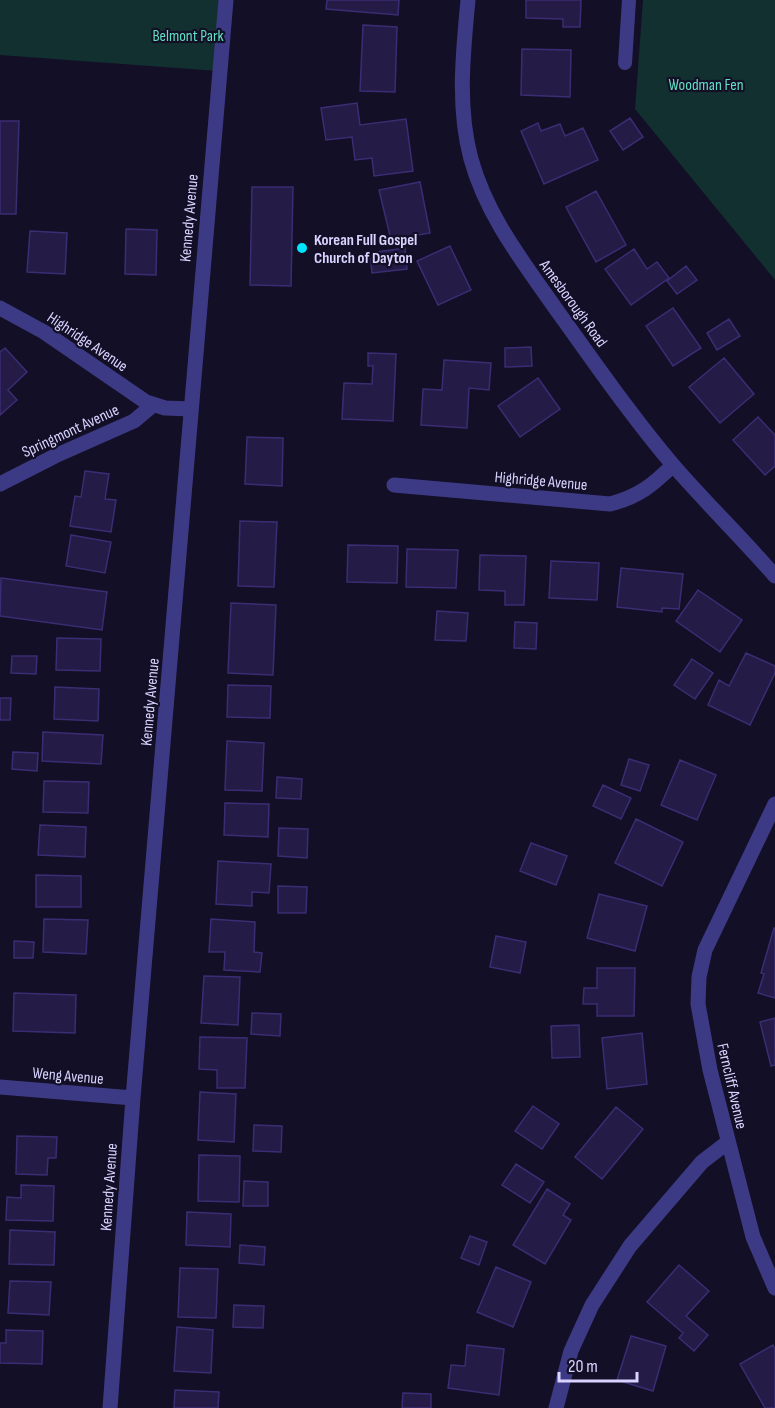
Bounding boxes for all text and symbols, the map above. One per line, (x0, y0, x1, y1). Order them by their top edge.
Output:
park label: Belmont Park (152, 27, 224, 46)
park label: Woodman Fen (668, 76, 744, 95)
street label: Kennedy Avenue (176, 173, 203, 263)
place label: Korean Full Gospel Church of Dayton (314, 231, 417, 268)
marker: Korean Full Gospel Church of Dayton (295, 241, 309, 255)
street label: Amesborough Road (534, 256, 611, 351)
street label: Highridge Avenue (43, 308, 131, 376)
street label: Springmont Avenue (19, 401, 122, 462)
street label: Highridge Avenue (494, 468, 588, 495)
street label: Kennedy Avenue (137, 657, 164, 747)
street label: Ferncliff Avenue (712, 1042, 751, 1131)
street label: Weng Avenue (31, 1064, 104, 1089)
street label: Kennedy Avenue (97, 1143, 122, 1232)
scale bar (559, 1345, 637, 1383)
text: 20 m (568, 1356, 598, 1377)

